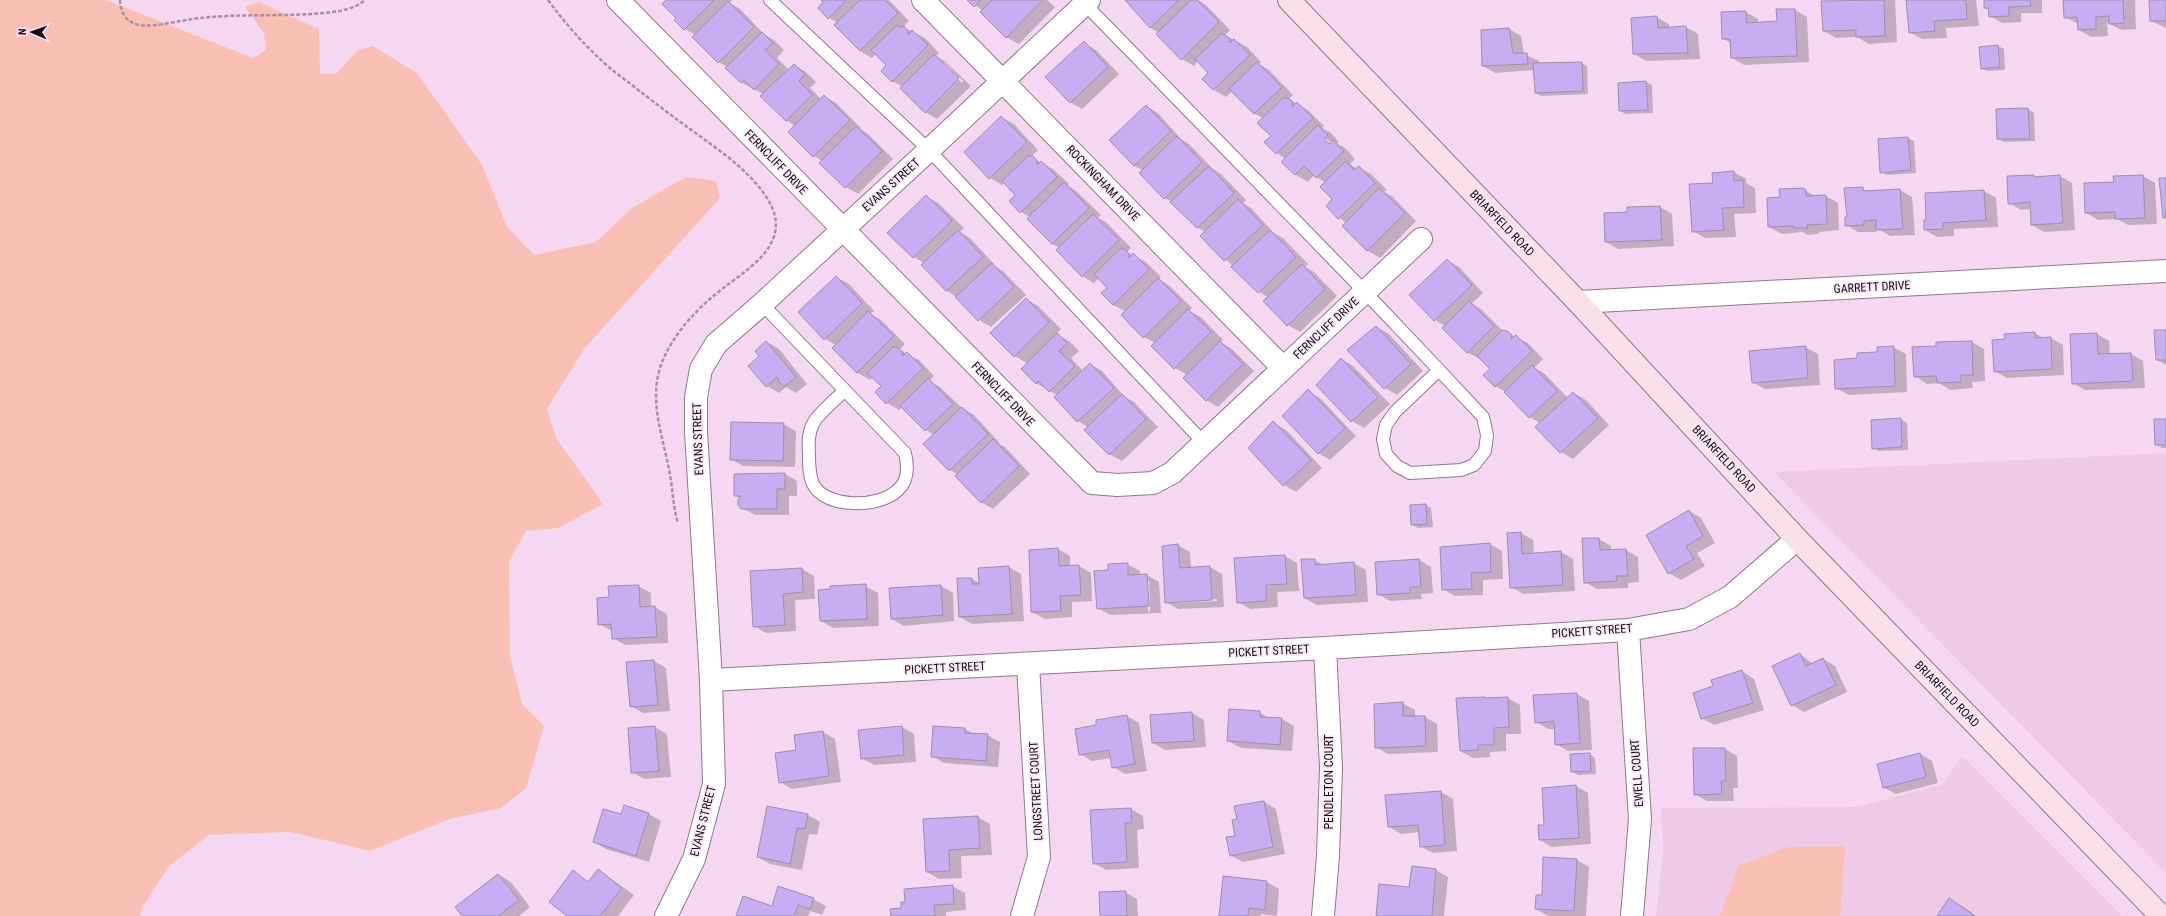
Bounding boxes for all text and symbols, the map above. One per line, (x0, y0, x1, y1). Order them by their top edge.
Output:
north arrow (12, 12, 52, 52)
text: N (16, 28, 29, 35)
street label: FERNCLIFF DRIVE (742, 127, 810, 197)
street label: ROCKINGHAM DRIVE (1063, 142, 1143, 224)
street label: EVANS STREET (859, 155, 923, 215)
street label: BRIARFIELD ROAD (1467, 187, 1537, 259)
street label: GARRETT DRIVE (1833, 278, 1911, 296)
street label: FERNCLIFF DRIVE (1290, 294, 1362, 362)
street label: FERNCLIFF DRIVE (969, 359, 1037, 429)
street label: EVANS STREET (690, 402, 706, 476)
street label: BRIARFIELD ROAD (1689, 423, 1759, 496)
street label: PICKETT STREET (1551, 621, 1633, 641)
street label: PICKETT STREET (1228, 642, 1310, 660)
street label: BRIARFIELD ROAD (1912, 658, 1982, 730)
street label: PICKETT STREET (904, 659, 986, 677)
street label: PENDLETON COURT (1322, 734, 1336, 830)
street label: EWELL COURT (1628, 739, 1646, 807)
street label: LONGSTREET COURT (1026, 741, 1046, 841)
street label: EVANS STREET (687, 784, 719, 858)

